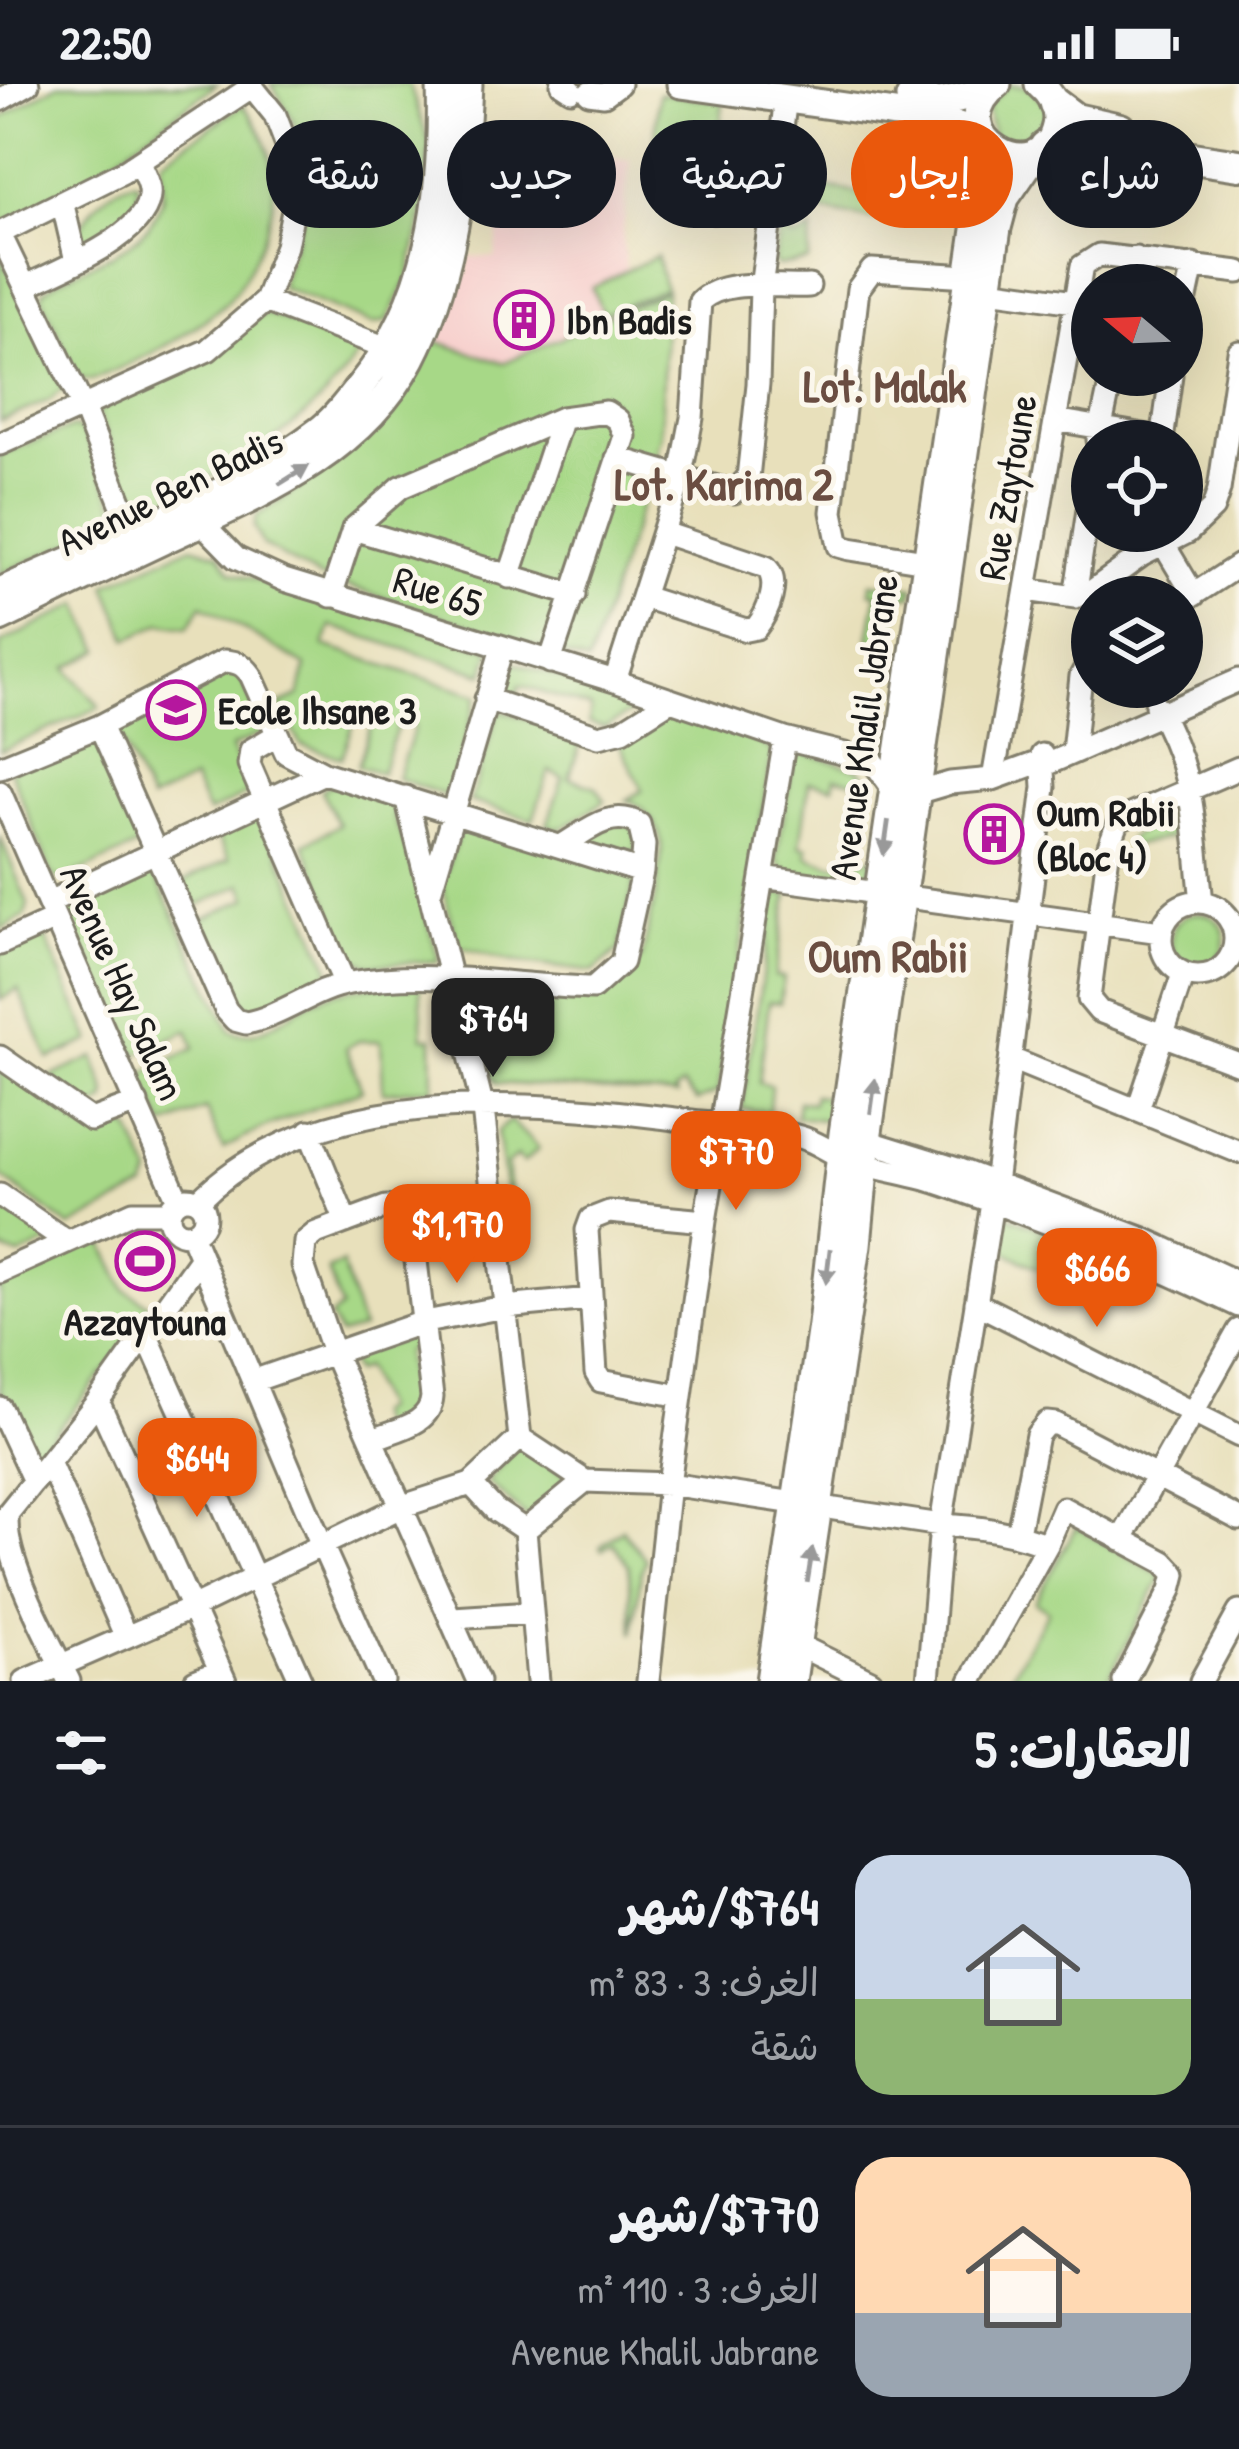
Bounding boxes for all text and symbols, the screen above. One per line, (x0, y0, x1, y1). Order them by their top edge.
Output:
text: 22:50 (60, 12, 152, 73)
chip: شقة (266, 120, 423, 228)
chip: جديد (447, 120, 616, 228)
chip: تصفية (640, 120, 827, 228)
chip: إيجار (851, 120, 1013, 228)
chip: شراء (1037, 120, 1203, 228)
north arrow (1071, 264, 1203, 396)
map controls (1071, 264, 1203, 708)
building icon: Ibn Badis (493, 289, 555, 351)
place label: Ibn Badis (566, 293, 692, 346)
district label: Lot. Malak (803, 355, 967, 416)
street label: Rue Zaytoune (964, 390, 1049, 584)
street label: Avenue Ben Badis (49, 413, 291, 568)
button: locate (1071, 420, 1203, 552)
district label: Lot. Karima 2 (615, 453, 834, 514)
one-way arrow (277, 465, 311, 486)
street label: Rue 65 (387, 552, 489, 629)
street label: Avenue Khalil Jabrane (815, 571, 910, 883)
button: layers (1071, 576, 1203, 708)
school or university icon: Ecole Ihsane 3 (145, 679, 207, 741)
place label: Ecole Ihsane 3 (218, 683, 416, 736)
place label: Oum Rabii (Bloc 4) (1036, 785, 1175, 883)
building icon: Oum Rabii (Bloc 4) (963, 803, 1025, 865)
one-way arrow (876, 820, 895, 858)
street label: Avenue Hay Salam (48, 856, 199, 1108)
district label: Oum Rabii (808, 925, 968, 986)
pin: $764 (422, 978, 564, 1080)
text: $764 (458, 990, 528, 1043)
one-way arrow (864, 1077, 883, 1114)
pin: $770 (665, 1111, 807, 1213)
text: $770 (698, 1123, 774, 1176)
pin: $1,170 (359, 1184, 555, 1286)
text: $1,170 (411, 1196, 503, 1249)
pin: $666 (1026, 1228, 1168, 1330)
sports icon: Azzaytouna (114, 1230, 176, 1292)
text: $666 (1064, 1240, 1130, 1293)
one-way arrow (819, 1248, 838, 1286)
place label: Azzaytouna (64, 1294, 227, 1348)
pin: $644 (126, 1418, 268, 1520)
text: $644 (165, 1430, 229, 1483)
one-way arrow (801, 1546, 820, 1584)
text: العقارات: 5 (975, 1714, 1191, 1783)
icon: filters (48, 1720, 114, 1786)
text: $764/شهر (622, 1872, 819, 1941)
icon: home (951, 1903, 1095, 2047)
text: الغرف: 3 · 83 m² (589, 1955, 819, 2008)
text: شقة (751, 2019, 819, 2072)
text: $770/شهر (613, 2179, 819, 2248)
icon: home (951, 2205, 1095, 2349)
text: الغرف: 3 · 110 m² (578, 2262, 819, 2315)
text: Avenue Khalil Jabrane (511, 2324, 819, 2377)

